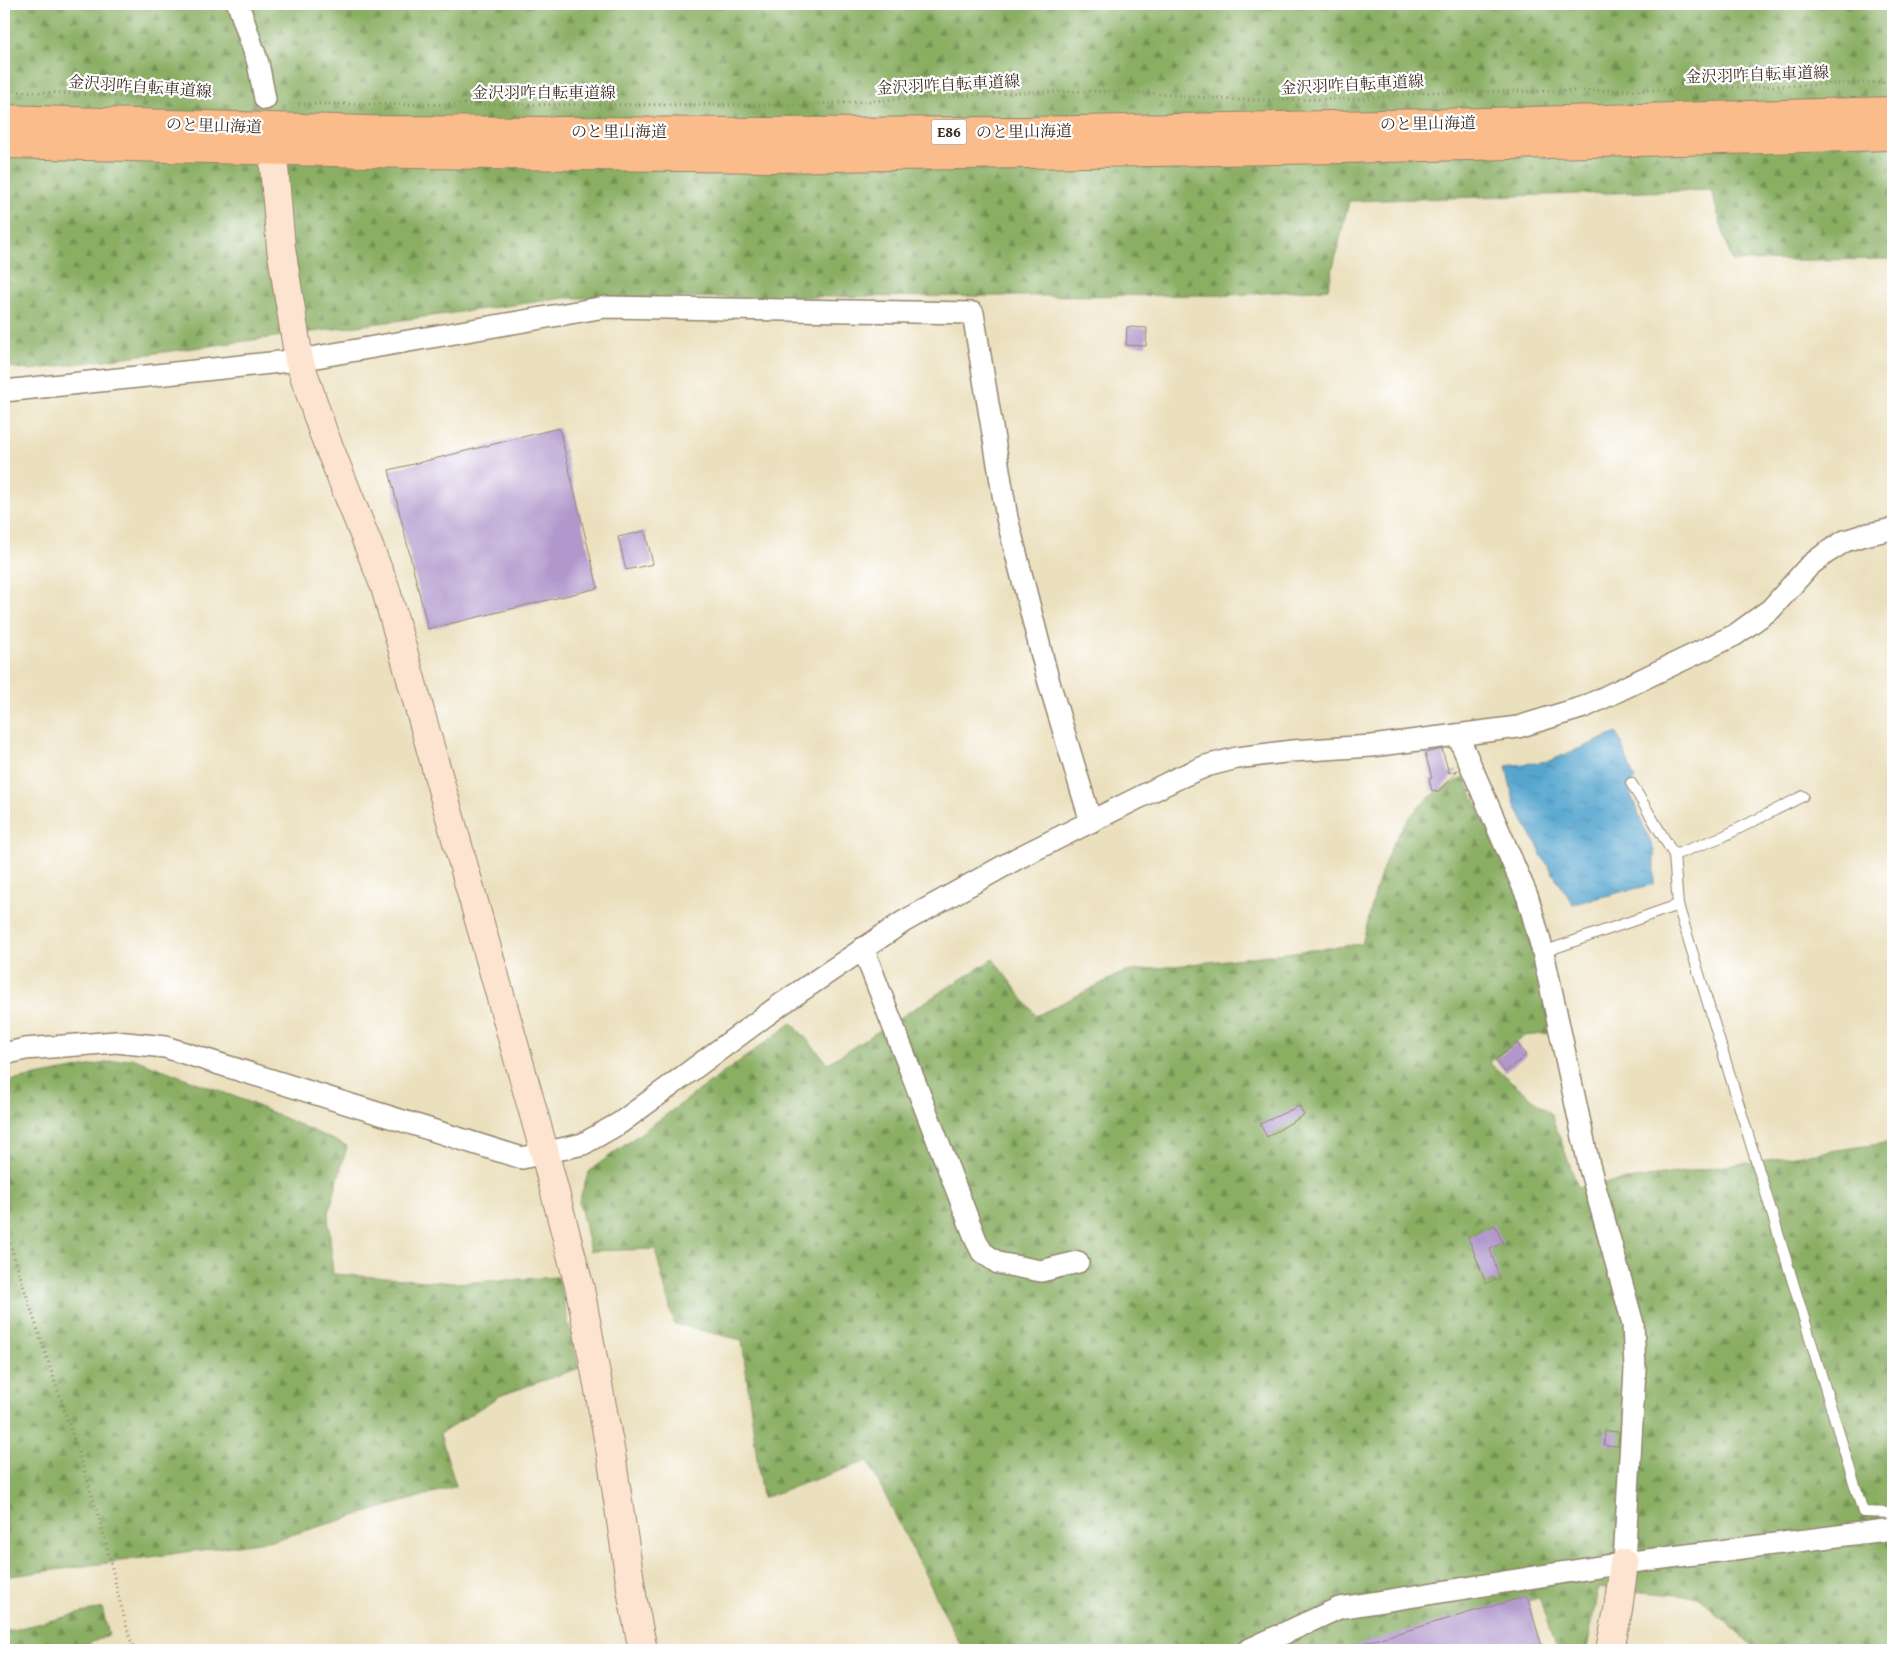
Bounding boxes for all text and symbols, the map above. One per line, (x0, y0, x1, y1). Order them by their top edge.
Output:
street label: 金沢羽咋自転車道線 (1685, 59, 1829, 89)
street label: 金沢羽咋自転車道線 (875, 68, 1021, 100)
street label: 金沢羽咋自転車道線 (1279, 68, 1425, 100)
street label: 金沢羽咋自転車道線 (67, 69, 213, 103)
street label: 金沢羽咋自転車道線 (472, 80, 616, 104)
street label: のと里山海道 (1380, 110, 1476, 136)
street label: のと里山海道 (166, 111, 262, 139)
street label: のと里山海道 (976, 118, 1072, 144)
street label: のと里山海道 (571, 119, 667, 143)
road number: E86 (932, 120, 966, 144)

